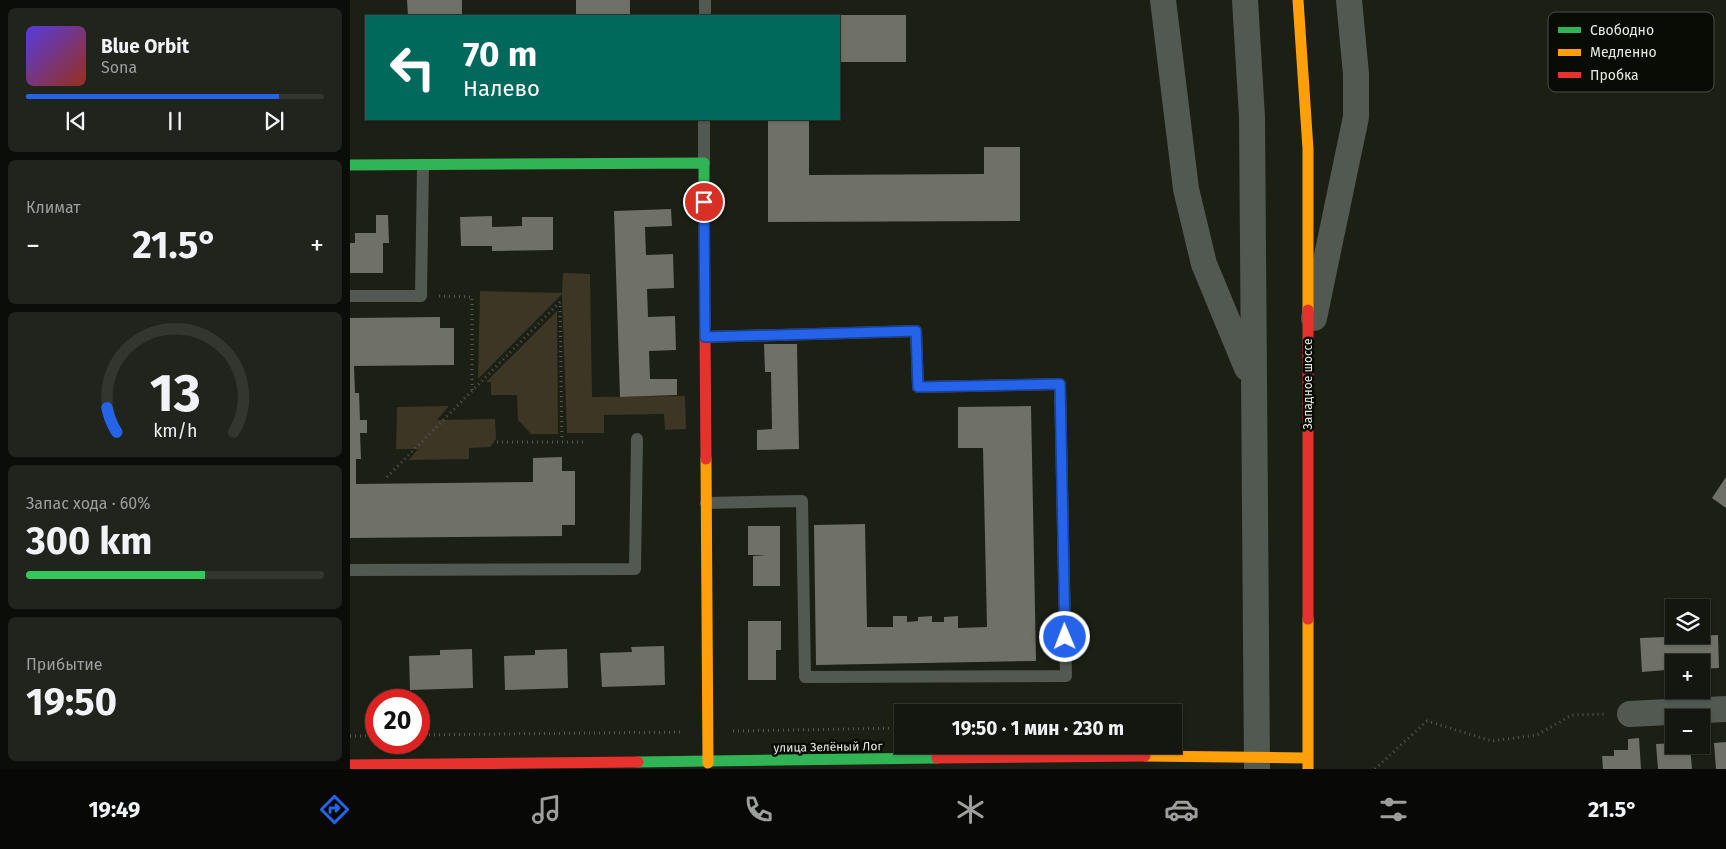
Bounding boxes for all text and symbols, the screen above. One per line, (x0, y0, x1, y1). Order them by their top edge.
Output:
legend (1548, 12, 1714, 92)
text: Свободно (1590, 22, 1654, 39)
text: 70 m (463, 33, 537, 75)
text: Blue Orbit (101, 35, 189, 58)
icon: left (380, 35, 445, 100)
text: Медленно (1590, 44, 1657, 61)
text: Sona (101, 58, 137, 77)
text: Пробка (1590, 67, 1639, 84)
text: Налево (463, 75, 540, 102)
icon: previous (62, 107, 90, 135)
icon: pause (161, 107, 189, 135)
icon: next (260, 107, 288, 135)
pin (683, 181, 725, 223)
icon: arrive (690, 188, 718, 216)
text: Климат (26, 198, 81, 217)
text: 21.5° (132, 222, 218, 268)
text: − (26, 229, 40, 262)
text: + (310, 229, 324, 262)
street label: Западное шоссе (1301, 338, 1315, 430)
text: 13 (149, 362, 201, 425)
text: km/h (153, 420, 197, 442)
text: Запас хода · 60% (26, 494, 151, 513)
text: 300 km (26, 518, 152, 564)
map controls (1665, 599, 1710, 754)
button: layers (1665, 599, 1710, 644)
position arrow (1038, 610, 1090, 662)
button: + (1665, 654, 1710, 699)
text: Прибытие (26, 655, 102, 674)
text: 19:50 (26, 679, 117, 725)
speed limit sign: 20 (365, 689, 430, 754)
button: − (1665, 709, 1710, 754)
text: 19:50 · 1 мин · 230 m (952, 717, 1124, 740)
street label: улица Зелёный Лог (773, 739, 884, 755)
icon: directions (317, 792, 352, 827)
icon: music (529, 792, 564, 827)
icon: phone (741, 792, 776, 827)
icon: climate (953, 792, 988, 827)
icon: car (1164, 792, 1199, 827)
icon: filters (1376, 792, 1411, 827)
text: 19:49 (88, 796, 140, 823)
text: 21.5° (1588, 796, 1638, 823)

